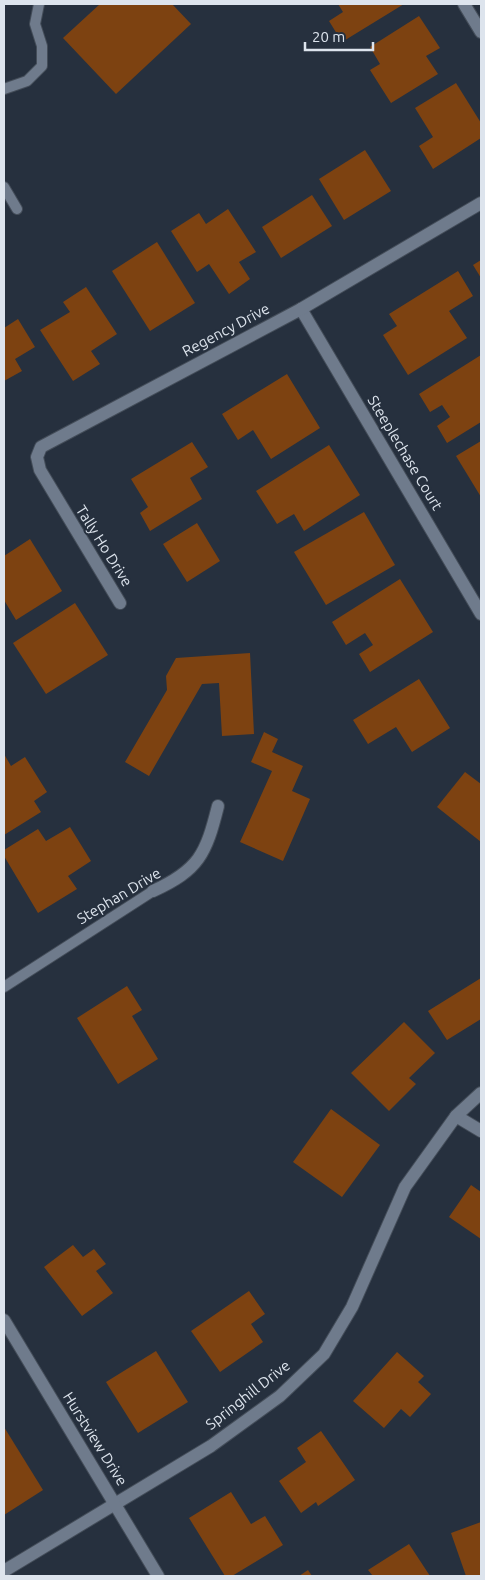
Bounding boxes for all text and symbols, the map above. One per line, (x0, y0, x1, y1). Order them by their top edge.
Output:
scale bar (305, 20, 372, 52)
text: 20 m (312, 28, 345, 45)
street label: Regency Drive (179, 299, 272, 360)
street label: Steeplechase Court (364, 392, 446, 513)
street label: Tally Ho Drive (73, 502, 136, 589)
street label: Stephan Drive (74, 864, 164, 927)
street label: Springhill Drive (202, 1356, 293, 1433)
street label: Hurstview Drive (60, 1389, 131, 1489)

